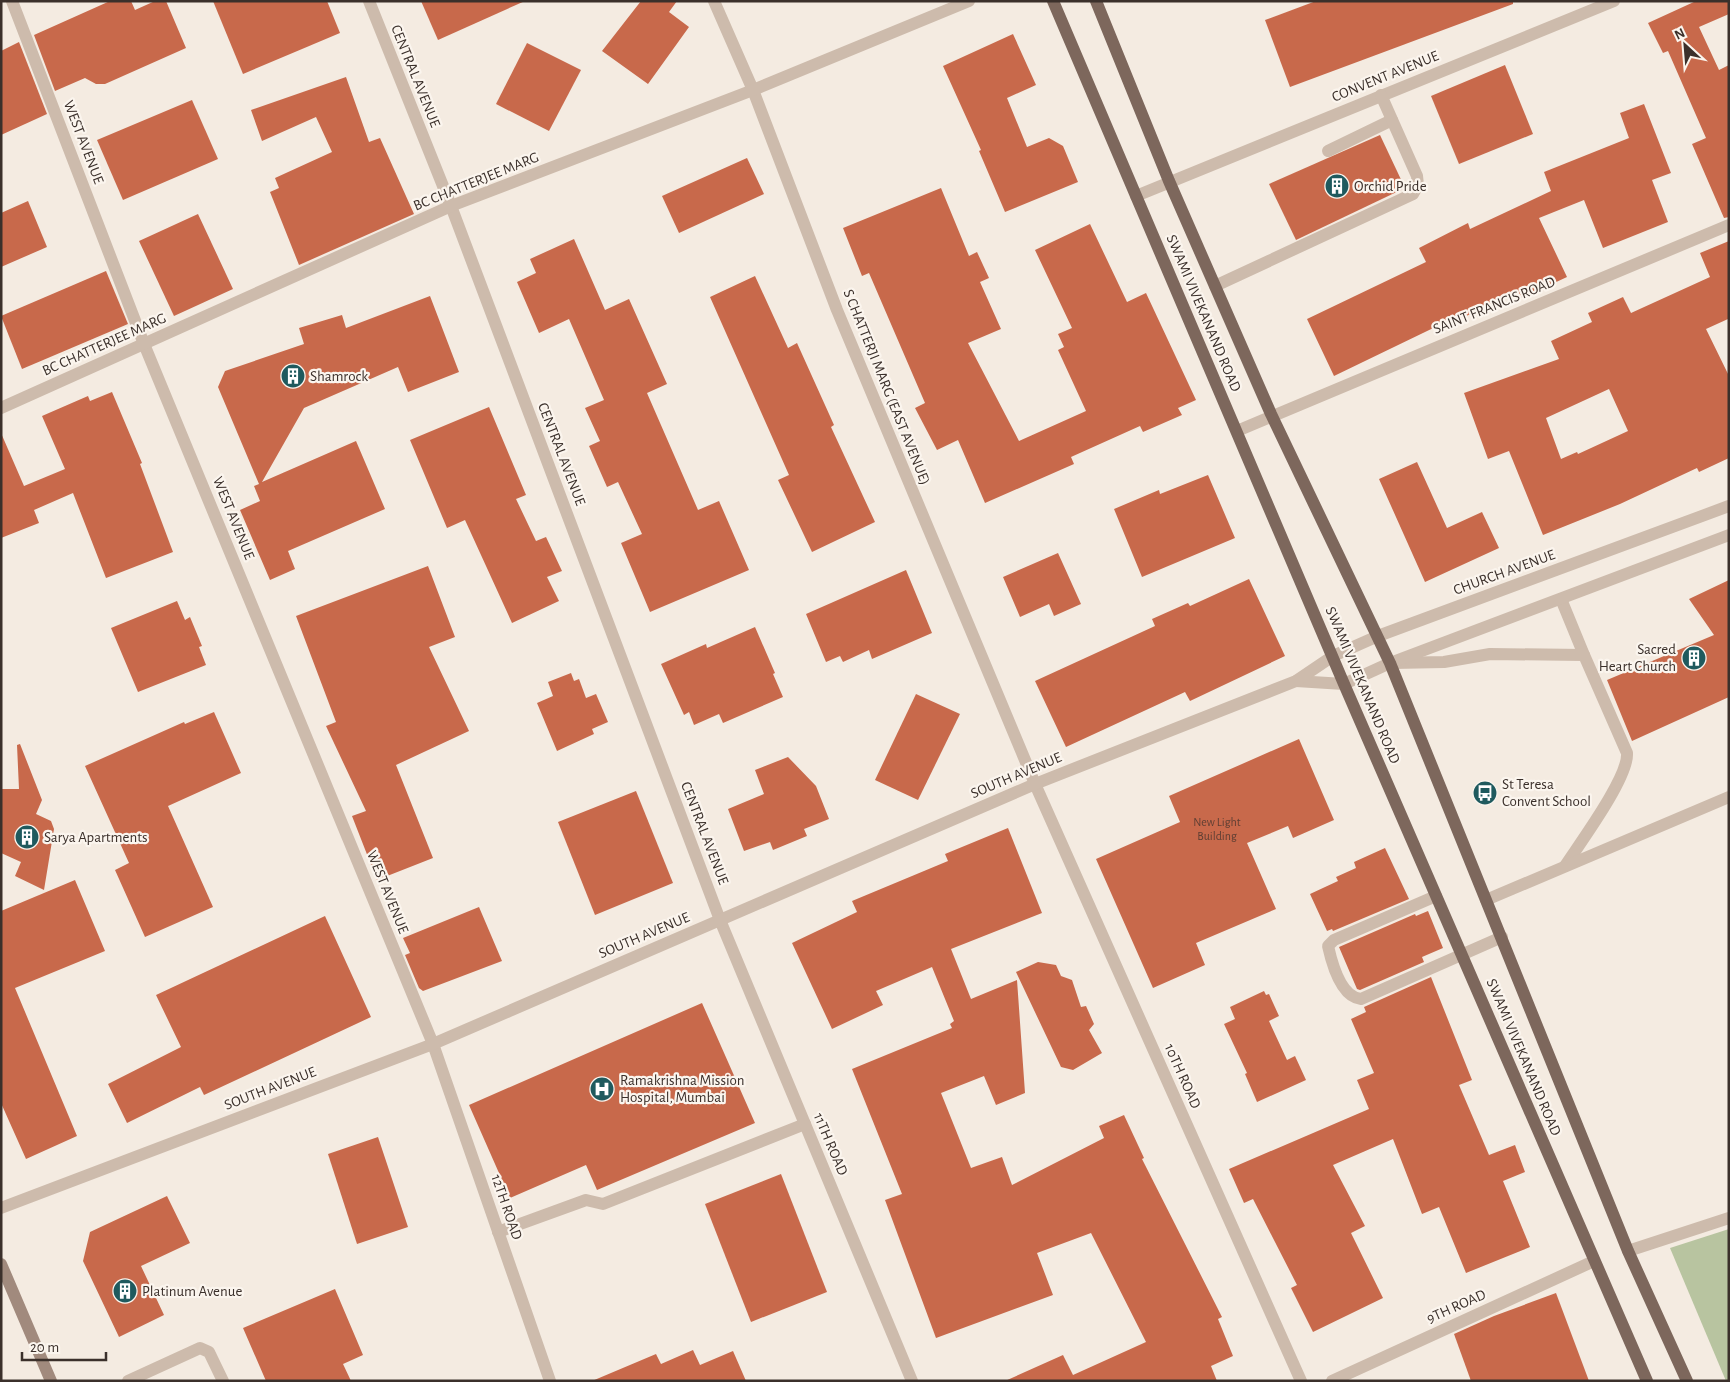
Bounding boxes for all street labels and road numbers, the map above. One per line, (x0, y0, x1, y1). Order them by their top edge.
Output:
street label: CENTRAL AVENUE (388, 23, 443, 130)
street label: CONVENT AVENUE (1330, 48, 1441, 105)
street label: WEST AVENUE (61, 98, 106, 186)
street label: BC CHATTERJEE MARG (411, 149, 541, 213)
street label: SWAMI VIVEKANAND ROAD (1164, 232, 1244, 394)
street label: SAINT FRANCIS ROAD (1431, 274, 1558, 337)
street label: S CHATTERJI MARG (EAST AVENUE) (840, 287, 933, 487)
street label: BC CHATTERJEE MARG (40, 310, 168, 379)
street label: CENTRAL AVENUE (535, 401, 588, 508)
street label: WEST AVENUE (210, 474, 257, 562)
street label: CHURCH AVENUE (1451, 547, 1557, 598)
street label: SWAMI VIVEKANAND ROAD (1323, 604, 1403, 766)
street label: SOUTH AVENUE (969, 750, 1064, 801)
street label: CENTRAL AVENUE (678, 780, 731, 887)
street label: WEST AVENUE (364, 848, 411, 936)
street label: SOUTH AVENUE (597, 910, 692, 961)
street label: SWAMI VIVEKANAND ROAD (1484, 976, 1564, 1138)
street label: 10TH ROAD (1162, 1042, 1204, 1111)
street label: SOUTH AVENUE (222, 1064, 318, 1113)
street label: 11TH ROAD (811, 1111, 851, 1178)
street label: 12TH ROAD (488, 1173, 525, 1242)
street label: 9TH ROAD (1424, 1287, 1488, 1326)

